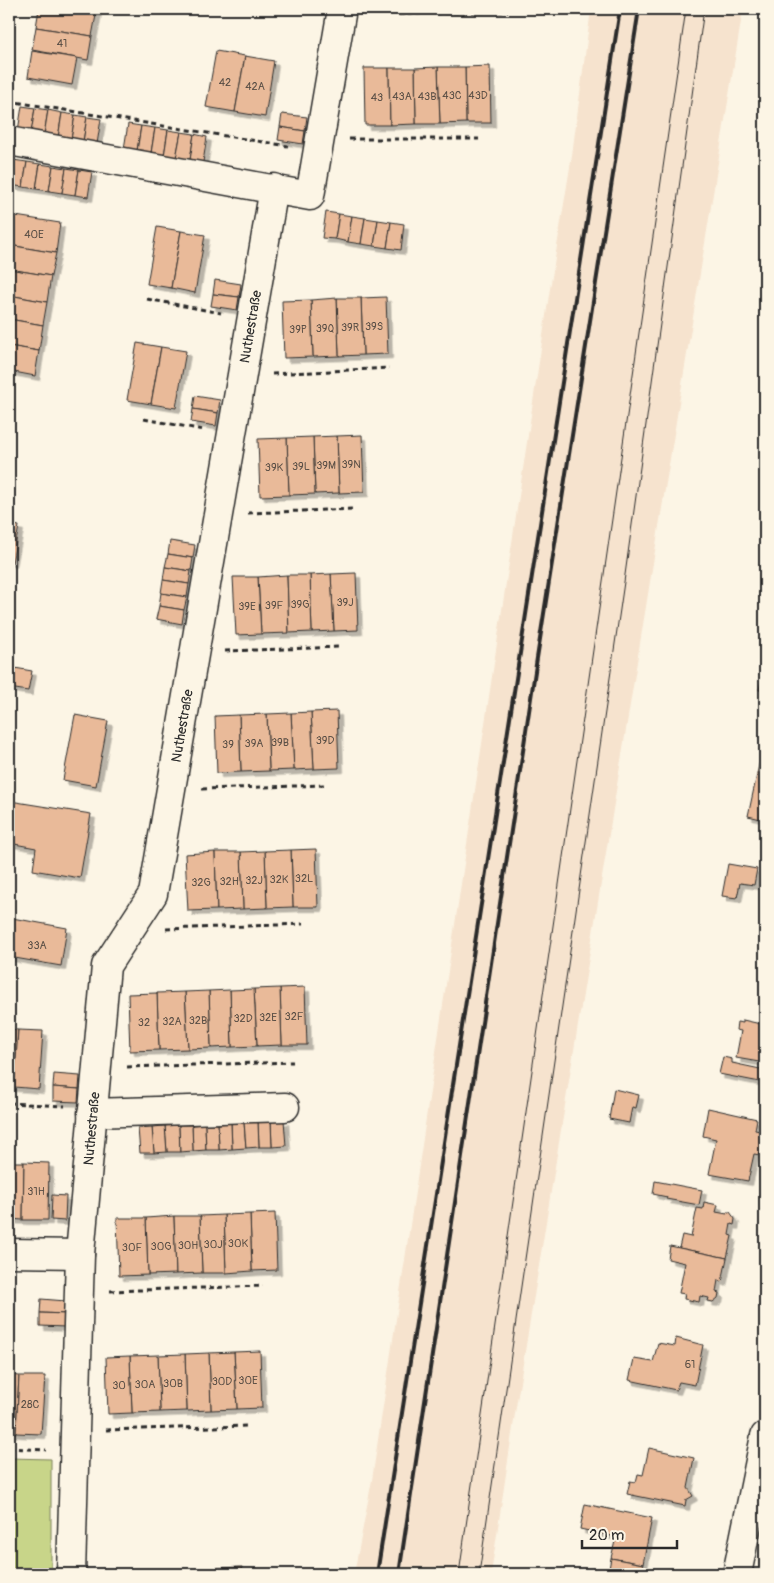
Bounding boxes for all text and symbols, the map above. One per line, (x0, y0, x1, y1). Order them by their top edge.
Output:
house number: 41 (57, 37, 67, 50)
house number: 42 (219, 76, 231, 89)
house number: 42A (245, 80, 265, 93)
house number: 43C (442, 89, 462, 102)
house number: 43D (468, 89, 488, 102)
house number: 43A (392, 90, 412, 103)
house number: 43B (418, 90, 436, 103)
house number: 43 (371, 91, 383, 104)
house number: 40E (24, 228, 44, 241)
street label: Nuthestraße (236, 289, 265, 364)
house number: 39S (365, 320, 383, 333)
house number: 39R (341, 321, 359, 334)
house number: 39Q (316, 322, 335, 335)
house number: 39P (289, 323, 307, 336)
house number: 39N (341, 458, 361, 471)
house number: 39M (316, 459, 336, 472)
house number: 39L (292, 460, 310, 473)
house number: 39K (265, 461, 284, 474)
house number: 39J (336, 596, 354, 609)
house number: 39G (290, 598, 310, 611)
house number: 39F (265, 599, 284, 612)
house number: 39E (238, 600, 256, 613)
street label: Nuthestraße (168, 688, 197, 764)
house number: 39D (316, 734, 334, 747)
house number: 39B (271, 736, 289, 749)
house number: 39A (245, 737, 263, 750)
house number: 39 (222, 738, 234, 751)
house number: 32L (295, 872, 313, 885)
house number: 32K (270, 873, 289, 886)
house number: 32J (245, 874, 263, 887)
house number: 32H (219, 875, 239, 888)
house number: 32G (191, 876, 211, 889)
house number: 33A (27, 939, 47, 952)
house number: 32F (285, 1010, 304, 1023)
house number: 32E (259, 1011, 277, 1024)
house number: 32D (233, 1012, 253, 1025)
house number: 32B (189, 1014, 207, 1027)
house number: 32A (162, 1015, 182, 1028)
house number: 32 (138, 1016, 150, 1029)
street label: Nuthestraße (80, 1091, 104, 1166)
house number: 31H (27, 1185, 45, 1198)
house number: 30K (228, 1237, 249, 1250)
house number: 30J (204, 1238, 222, 1251)
house number: 30H (178, 1239, 198, 1252)
house number: 30G (151, 1240, 171, 1253)
house number: 30F (122, 1241, 143, 1254)
house number: 61 (685, 1358, 695, 1371)
house number: 30E (238, 1374, 258, 1387)
house number: 30D (212, 1375, 232, 1388)
house number: 30B (163, 1377, 183, 1390)
house number: 30A (135, 1378, 155, 1391)
house number: 30 (112, 1379, 126, 1392)
house number: 28C (21, 1398, 39, 1411)
scale bar (582, 1518, 676, 1550)
text: 20 m (589, 1526, 624, 1545)

